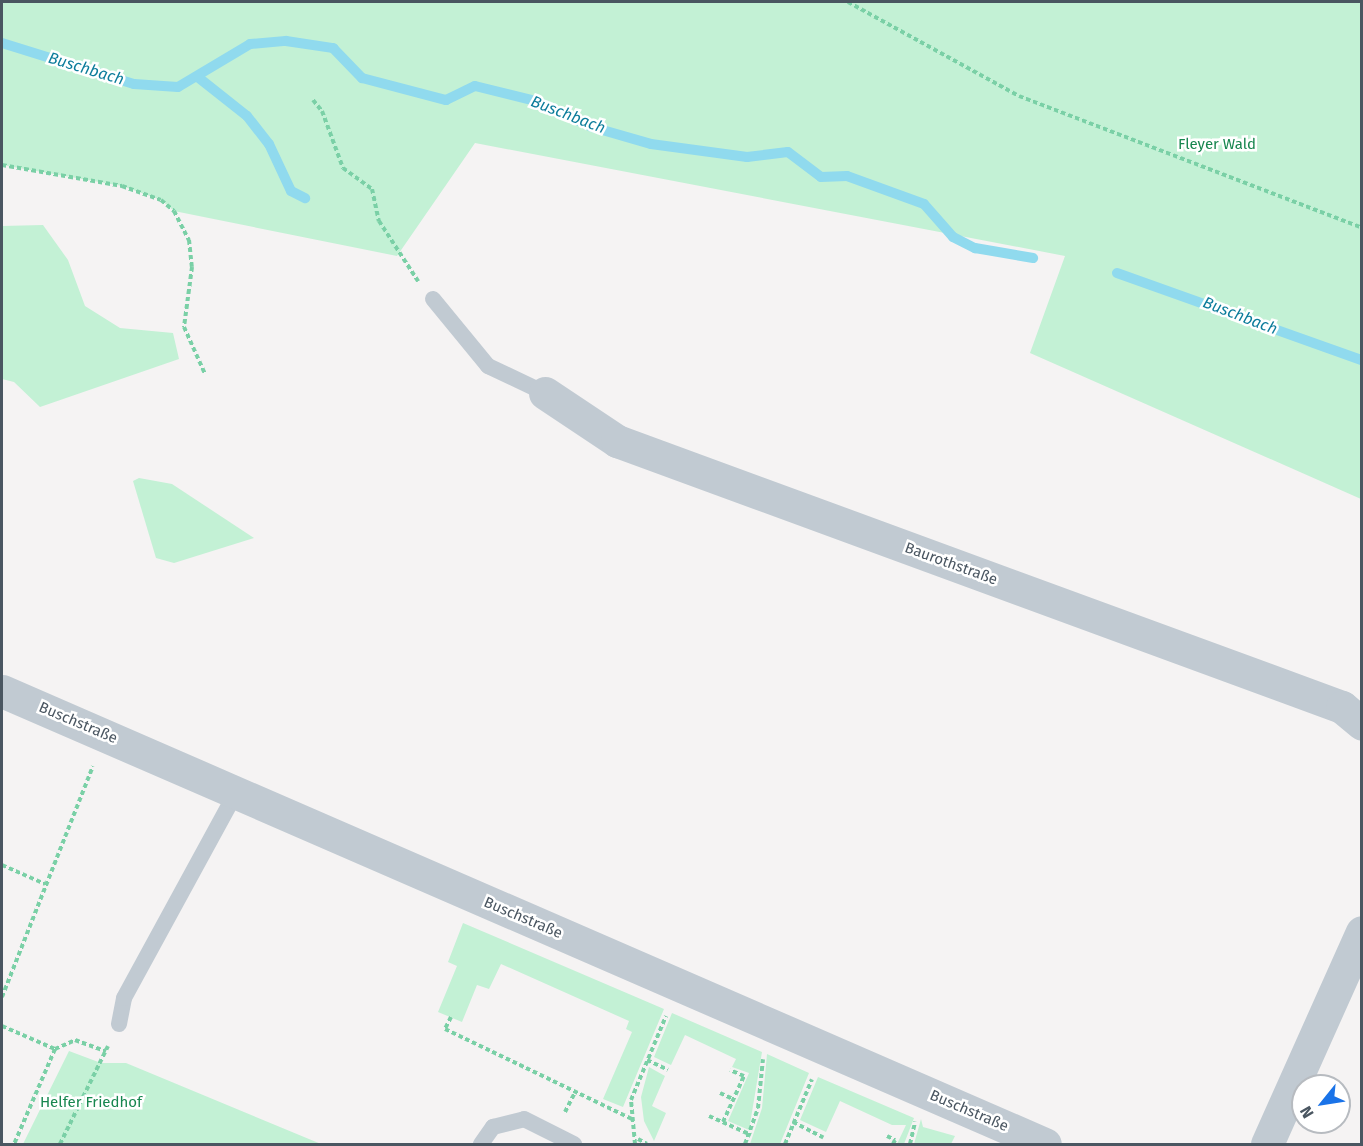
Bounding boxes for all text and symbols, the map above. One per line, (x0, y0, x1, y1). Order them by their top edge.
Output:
water label: Buschbach (46, 48, 126, 90)
water label: Buschbach (528, 92, 608, 138)
park label: Fleyer Wald (1178, 136, 1256, 154)
water label: Buschbach (1200, 293, 1280, 339)
street label: Baurothstraße (902, 539, 1000, 589)
street label: Buschstraße (36, 698, 120, 748)
street label: Buschstraße (481, 893, 565, 943)
north arrow (1291, 1074, 1351, 1134)
street label: Buschstraße (927, 1086, 1011, 1136)
park label: Helfer Friedhof (40, 1094, 142, 1112)
text: N (1296, 1103, 1318, 1122)

